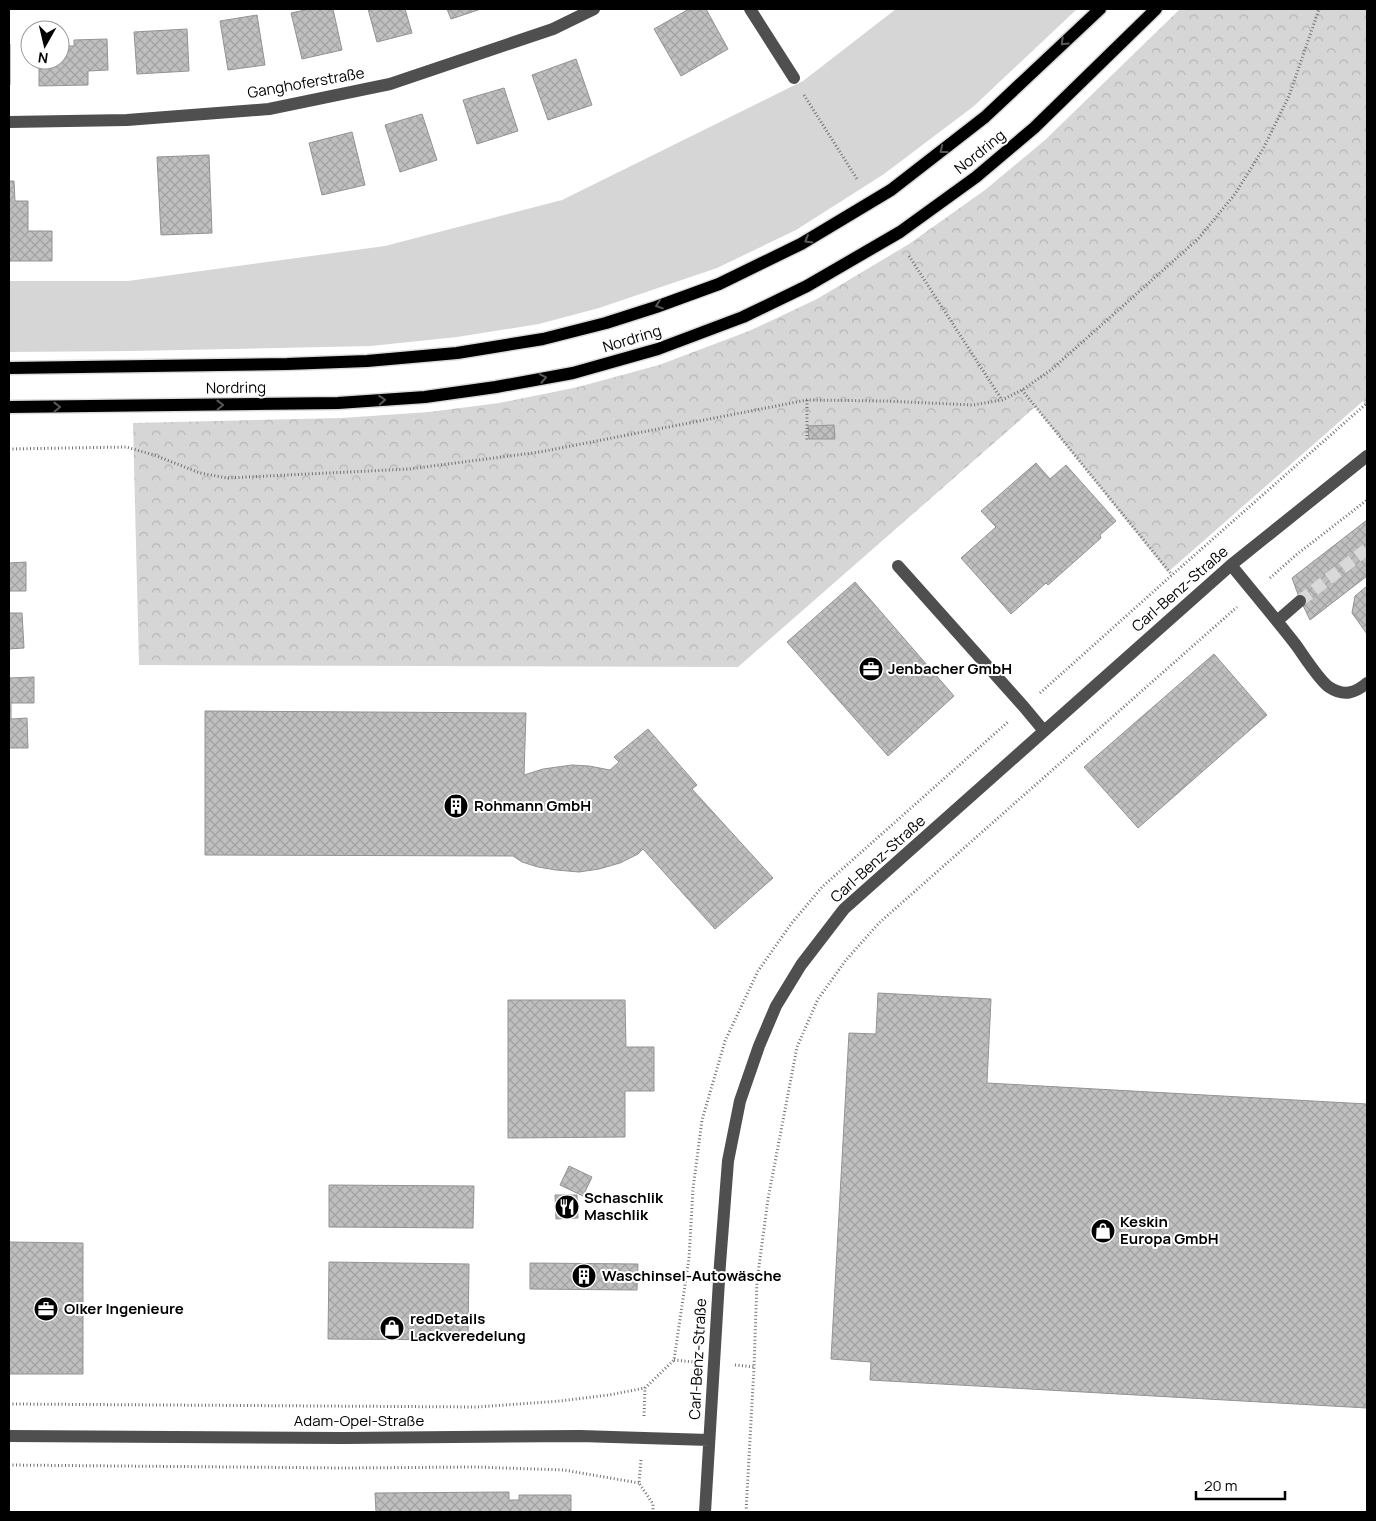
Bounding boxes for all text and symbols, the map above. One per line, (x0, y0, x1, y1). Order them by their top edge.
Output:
north arrow (20, 20, 70, 70)
one-way arrow (1061, 36, 1070, 45)
text: N (37, 48, 49, 68)
street label: Ganghoferstraße (246, 62, 366, 103)
street label: Nordring (950, 125, 1010, 179)
one-way arrow (939, 144, 949, 153)
one-way arrow (805, 234, 814, 244)
one-way arrow (656, 299, 664, 309)
street label: Nordring (600, 320, 664, 357)
one-way arrow (539, 374, 548, 384)
street label: Nordring (206, 376, 266, 399)
one-way arrow (379, 395, 387, 406)
one-way arrow (216, 400, 224, 410)
one-way arrow (54, 402, 62, 412)
street label: Carl-Benz-Straße (1127, 541, 1233, 636)
office icon: Jenbacher GmbH (858, 656, 884, 682)
place label: Jenbacher GmbH (888, 658, 1012, 679)
building icon: Rohmann GmbH (443, 793, 469, 819)
place label: Rohmann GmbH (474, 795, 591, 816)
street label: Carl-Benz-Straße (825, 810, 930, 907)
place label: Schaschlik Maschlik (584, 1187, 664, 1225)
restaurant icon: Schaschlik Maschlik (554, 1194, 580, 1220)
place label: Keskin Europa GmbH (1120, 1211, 1219, 1249)
shop icon: Keskin Europa GmbH (1090, 1218, 1116, 1244)
building icon: Waschinsel-Autowäsche (571, 1263, 597, 1289)
place label: Waschinsel-Autowäsche (602, 1265, 782, 1286)
office icon: Olker Ingenieure (33, 1296, 59, 1322)
street label: Carl-Benz-Straße (684, 1297, 711, 1420)
place label: Olker Ingenieure (64, 1298, 184, 1319)
place label: redDetails Lackveredelung (410, 1308, 526, 1346)
shop icon: redDetails Lackveredelung (379, 1315, 405, 1341)
street label: Adam-Opel-Straße (294, 1410, 424, 1431)
scale bar (1196, 1468, 1285, 1500)
text: 20 m (1204, 1475, 1237, 1496)

